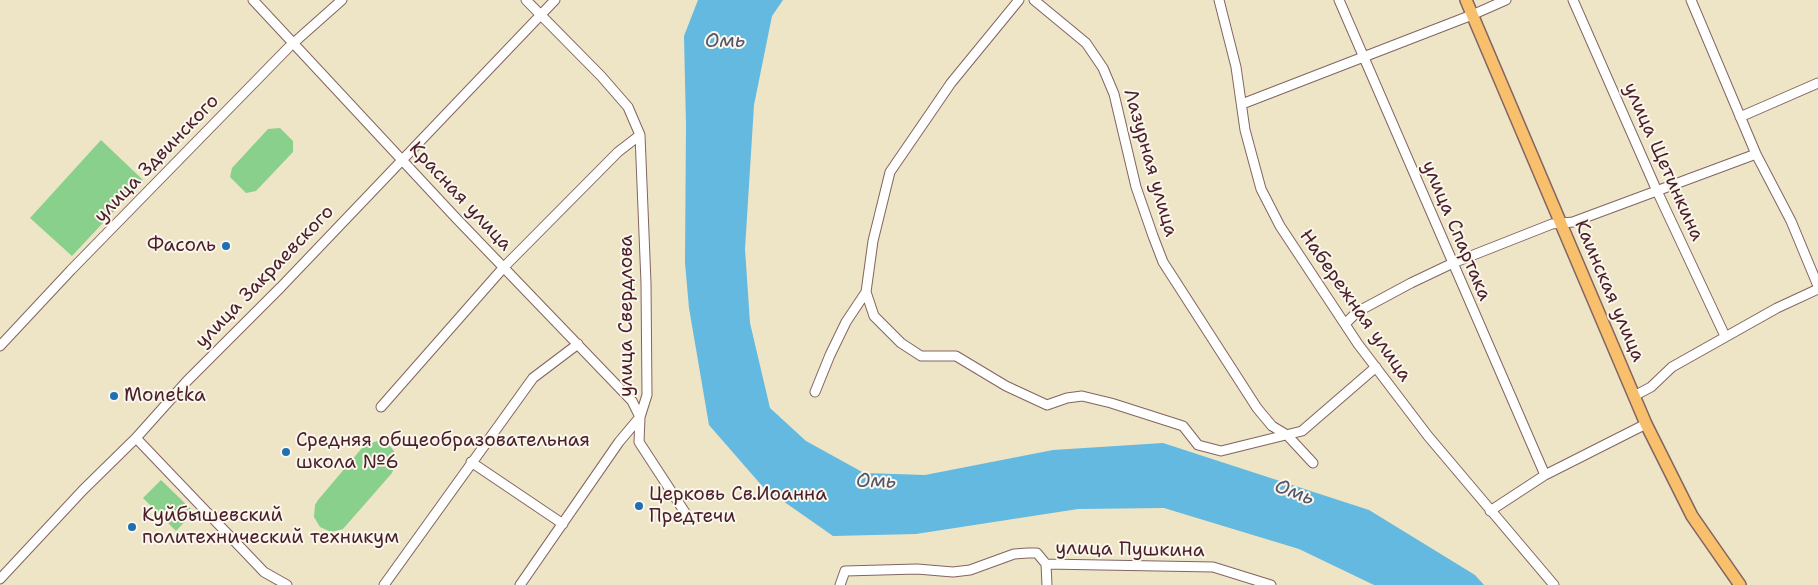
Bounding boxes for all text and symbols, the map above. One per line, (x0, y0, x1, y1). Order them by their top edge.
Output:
water label: Омь (705, 30, 745, 54)
street label: улица Щетинкина (1618, 79, 1708, 245)
street label: Лазурная улица (1118, 87, 1182, 239)
street label: улица Здвинского (90, 90, 224, 228)
street label: Красная улица (404, 138, 516, 256)
street label: улица Спартака (1416, 158, 1496, 304)
street label: улица Закраевского (191, 201, 339, 353)
street label: Каинская улица (1569, 216, 1649, 366)
street label: Набережная улица (1294, 226, 1416, 386)
place label: Фасоль (147, 235, 216, 257)
street label: улица Свердлова (616, 235, 638, 397)
marker: Фасоль (220, 240, 232, 252)
place label: Monetka (124, 385, 206, 407)
marker: Monetka (108, 390, 120, 402)
place label: Средняя общеобразовательная школа №6 (296, 430, 590, 474)
marker: Средняя общеобразовательная школа №6 (280, 446, 292, 458)
water label: Омь (856, 470, 896, 494)
water label: Омь (1271, 475, 1317, 511)
place label: Церковь Св.Иоанна Предтечи (649, 484, 827, 528)
marker: Церковь Св.Иоанна Предтечи (633, 500, 645, 512)
place label: Куйбышевский политехнический техникум (142, 505, 399, 549)
marker: Куйбышевский политехнический техникум (126, 521, 138, 533)
street label: улица Пушкина (1055, 537, 1205, 563)

